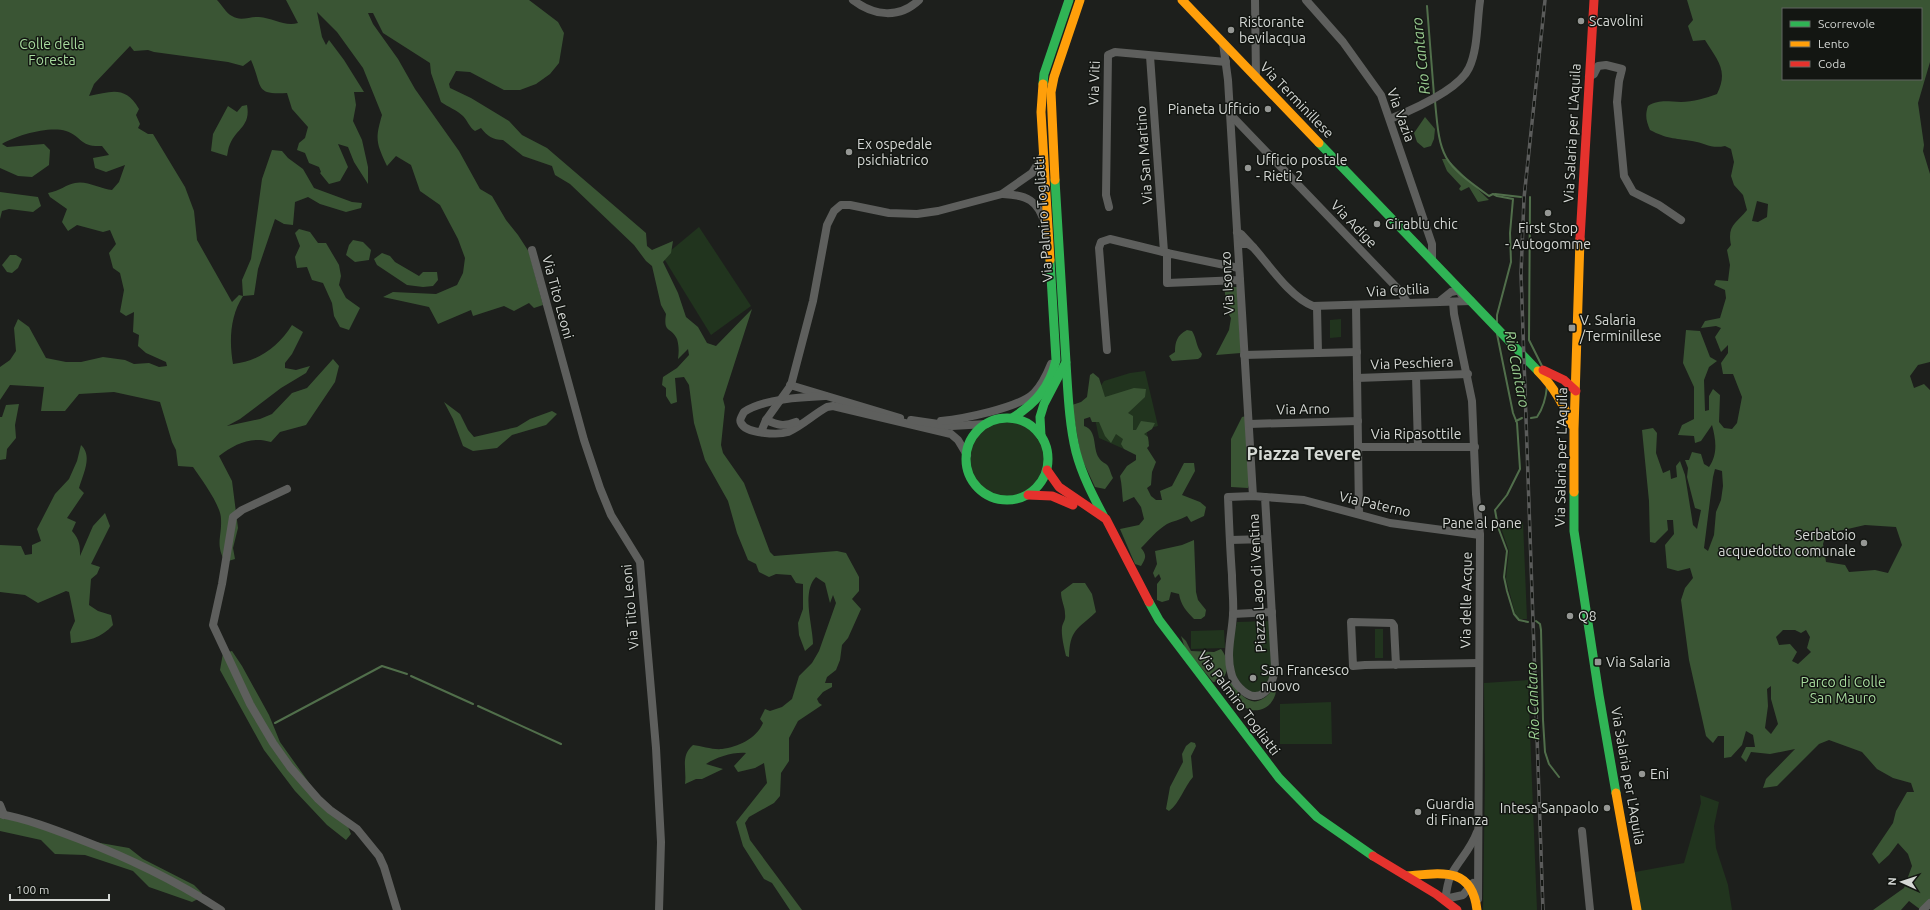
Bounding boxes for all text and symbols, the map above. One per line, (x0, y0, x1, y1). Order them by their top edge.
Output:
legend (1782, 8, 1922, 80)
place label: Scavolini (1589, 13, 1643, 29)
place label: Ristorante bevilacqua (1239, 14, 1306, 46)
marker: Scavolini (1576, 16, 1586, 26)
water label: Rio Cantaro (1408, 17, 1433, 96)
text: Scorrevole (1818, 17, 1875, 30)
marker: Ristorante bevilacqua (1226, 25, 1236, 35)
park label: Colle della Foresta (19, 36, 85, 68)
text: Lento (1818, 37, 1849, 50)
text: Coda (1818, 57, 1846, 70)
street label: Via Terminillese (1257, 59, 1337, 141)
street label: Via Viti (1085, 60, 1103, 106)
street label: Via Salaria per L'Aquila (1560, 63, 1584, 203)
street label: Via Vazia (1384, 86, 1418, 144)
place label: Pianeta Ufficio (1168, 101, 1260, 117)
marker: Pianeta Ufficio (1263, 104, 1273, 114)
street label: Via San Martino (1133, 105, 1155, 205)
place label: Ex ospedale psichiatrico (857, 136, 932, 168)
marker: Ex ospedale psichiatrico (844, 147, 854, 157)
place label: Ufficio postale - Rieti 2 (1256, 152, 1347, 184)
street label: Via Palmiro Togliatti (1031, 155, 1055, 283)
marker: Ufficio postale - Rieti 2 (1243, 163, 1253, 173)
street label: Via Adige (1328, 197, 1380, 251)
marker: First Stop - Autogomme (1543, 208, 1553, 218)
place label: Girablu chic (1385, 216, 1458, 232)
marker: Girablu chic (1372, 219, 1382, 229)
place label: First Stop - Autogomme (1505, 220, 1591, 252)
street label: Via Isonzo (1217, 251, 1237, 315)
street label: Via Tito Leoni (539, 253, 577, 341)
street label: Via Cotilia (1366, 280, 1430, 300)
place label: V. Salaria /Terminillese (1579, 312, 1661, 344)
marker: V. Salaria /Terminillese (1567, 323, 1577, 333)
water label: Rio Cantaro (1502, 329, 1533, 409)
street label: Via Peschiera (1370, 354, 1454, 372)
street label: Via Salaria per L'Aquila (1552, 387, 1570, 527)
street label: Via Arno (1276, 401, 1330, 417)
street label: Via Ripasottile (1371, 426, 1461, 442)
district label: Piazza Tevere (1246, 443, 1362, 463)
street label: Via Paterno (1337, 488, 1413, 520)
marker: Pane al pane (1477, 503, 1487, 513)
street label: Piazza Lago di Ventina (1245, 513, 1269, 653)
place label: Pane al pane (1442, 515, 1522, 531)
place label: Serbatoio acquedotto comunale (1718, 527, 1856, 559)
marker: Serbatoio acquedotto comunale (1859, 538, 1869, 548)
street label: Via delle Acque (1457, 551, 1475, 649)
street label: Via Tito Leoni (618, 563, 642, 651)
place label: Q8 (1578, 608, 1597, 624)
marker: Q8 (1565, 611, 1575, 621)
street label: Via Palmiro Togliatti (1195, 648, 1283, 758)
place label: Via Salaria (1606, 654, 1670, 670)
marker: Via Salaria (1593, 657, 1603, 667)
place label: San Francesco nuovo (1261, 662, 1349, 694)
water label: Rio Cantaro (1523, 662, 1542, 740)
marker: San Francesco nuovo (1248, 673, 1258, 683)
park label: Parco di Colle San Mauro (1800, 674, 1886, 706)
street label: Via Salaria per L'Aquila (1608, 706, 1648, 846)
place label: Eni (1650, 766, 1669, 782)
marker: Eni (1637, 769, 1647, 779)
place label: Guardia di Finanza (1426, 796, 1488, 828)
place label: Intesa Sanpaolo (1500, 800, 1599, 816)
marker: Intesa Sanpaolo (1602, 803, 1612, 813)
marker: Guardia di Finanza (1413, 807, 1423, 817)
north arrow (1882, 862, 1922, 902)
scale bar (10, 876, 109, 902)
text: N (1886, 877, 1898, 886)
text: 100 m (16, 883, 49, 896)

